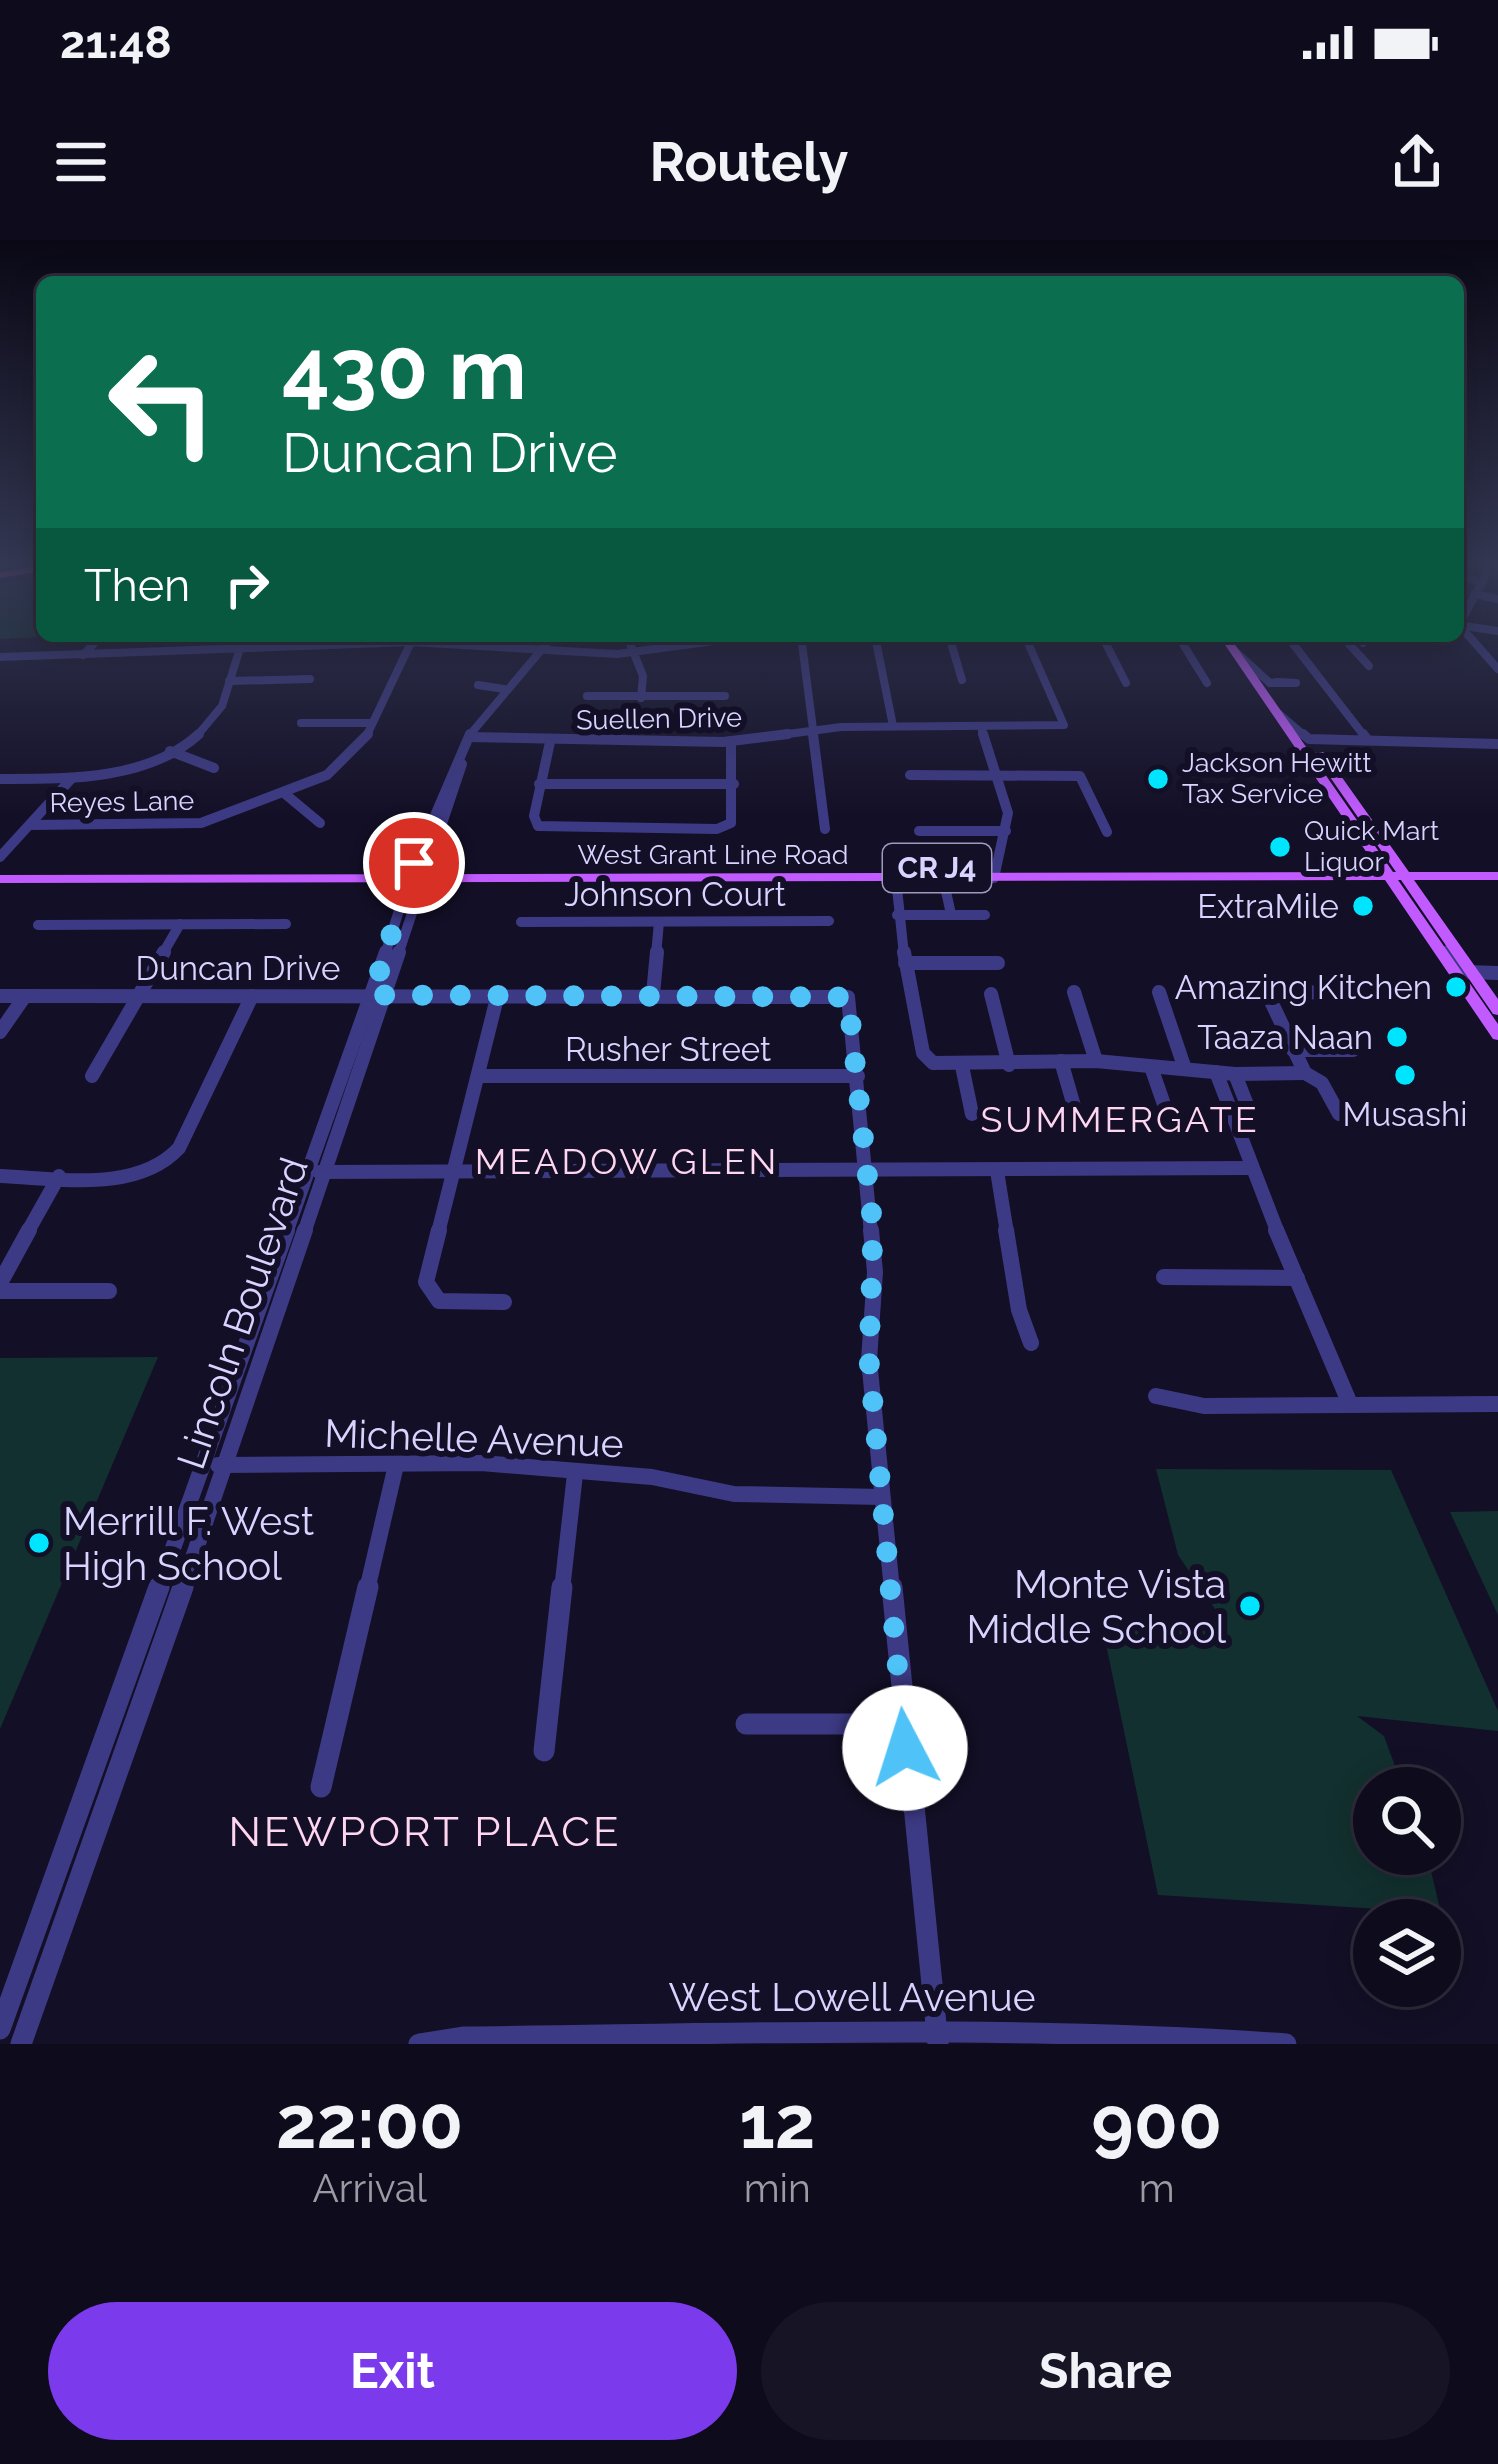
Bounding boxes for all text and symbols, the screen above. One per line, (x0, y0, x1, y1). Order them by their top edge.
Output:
text: 21:48 (60, 16, 172, 69)
icon: menu (48, 129, 114, 195)
icon: share (1384, 129, 1450, 195)
text: Routely (649, 130, 849, 194)
text: 430 m (282, 320, 527, 419)
icon: left (84, 324, 240, 480)
text: Duncan Drive (282, 421, 617, 485)
icon: right (214, 552, 280, 618)
text: Then (84, 559, 190, 612)
street label: Suellen Drive (576, 702, 742, 735)
place label: Jackson Hewitt Tax Service (1182, 747, 1371, 809)
marker: Jackson Hewitt Tax Service (1145, 766, 1171, 792)
street label: Reyes Lane (49, 785, 195, 818)
pin (363, 812, 465, 914)
place label: Quick Mart Liquor (1304, 815, 1439, 877)
icon: arrive (381, 830, 447, 896)
marker: Quick Mart Liquor (1267, 834, 1293, 860)
street label: West Grant Line Road (577, 839, 849, 870)
road number: CR J4 (883, 844, 991, 892)
street label: Johnson Court (564, 875, 786, 914)
place label: ExtraMile (1197, 887, 1339, 926)
marker: ExtraMile (1350, 893, 1376, 919)
street label: Duncan Drive (136, 949, 340, 988)
place label: Amazing Kitchen (1175, 968, 1432, 1007)
marker: Amazing Kitchen (1443, 974, 1469, 1000)
place label: Taaza Naan (1197, 1018, 1373, 1057)
marker: Taaza Naan (1384, 1024, 1410, 1050)
street label: Rusher Street (565, 1030, 771, 1069)
marker: Musashi (1392, 1062, 1418, 1088)
place label: Musashi (1343, 1095, 1467, 1134)
district label: SUMMERGATE (980, 1098, 1260, 1140)
district label: MEADOW GLEN (475, 1140, 779, 1182)
street label: Lincoln Boulevard (167, 1151, 317, 1475)
street label: Michelle Avenue (324, 1410, 624, 1466)
place label: Merrill F. West High School (63, 1498, 314, 1589)
marker: Merrill F. West High School (26, 1530, 52, 1556)
place label: Monte Vista Middle School (966, 1561, 1226, 1652)
marker: Monte Vista Middle School (1237, 1593, 1263, 1619)
position arrow (842, 1685, 968, 1811)
map controls (1353, 1767, 1461, 2007)
button: search (1353, 1767, 1461, 1875)
district label: NEWPORT PLACE (228, 1807, 622, 1856)
button: layers (1353, 1899, 1461, 2007)
street label: West Lowell Avenue (668, 1974, 1036, 2020)
text: 22:00 (276, 2080, 463, 2165)
text: 12 (739, 2080, 815, 2165)
text: 900 (1091, 2080, 1222, 2165)
text: Arrival (312, 2165, 427, 2211)
text: min (744, 2165, 811, 2211)
text: m (1139, 2165, 1175, 2211)
button: Exit (48, 2302, 737, 2440)
button: Share (761, 2302, 1450, 2440)

